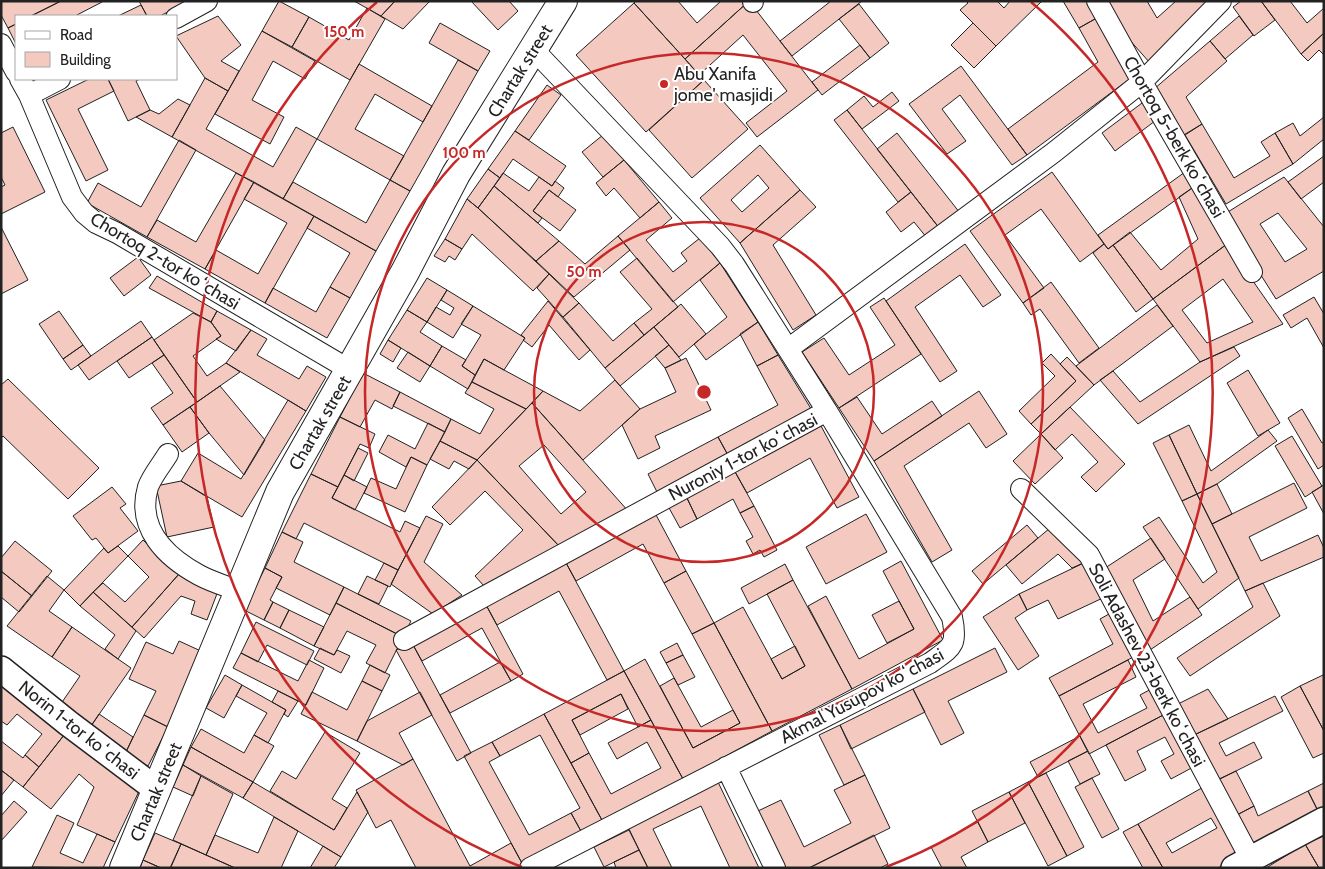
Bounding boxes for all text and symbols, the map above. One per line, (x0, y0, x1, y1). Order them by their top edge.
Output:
legend (15, 15, 178, 80)
street label: Chartak street (483, 20, 557, 122)
text: 150 m (324, 23, 364, 41)
text: Road (60, 26, 93, 44)
text: Building (60, 51, 111, 69)
street label: Chortoq 5-berk koʻchasi (1119, 52, 1229, 222)
place label: Abu Xanifa jome' masjidi (673, 63, 773, 106)
marker: Abu Xanifa jome' masjidi (658, 78, 670, 90)
text: 100 m (442, 144, 486, 162)
street label: Chortoq 2-tor koʻchasi (86, 208, 244, 314)
text: 50 m (566, 263, 602, 281)
street label: Chartak street (284, 372, 356, 474)
centre of rings (695, 383, 713, 401)
street label: Nuroniy 1-tor koʻchasi (665, 408, 821, 506)
street label: Soli Adashev 23-berk koʻchasi (1084, 559, 1210, 771)
street label: Akmal Yusupov koʻchasi (776, 644, 948, 748)
street label: Norin 1-tor koʻchasi (14, 676, 144, 784)
street label: Chartak street (125, 739, 187, 845)

